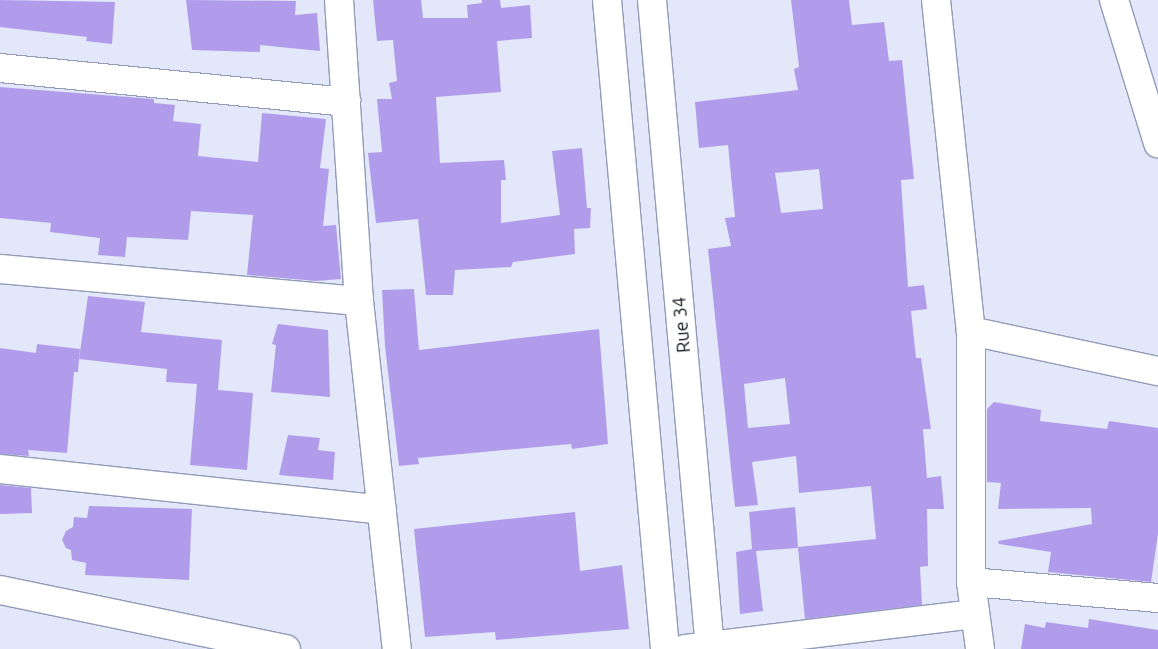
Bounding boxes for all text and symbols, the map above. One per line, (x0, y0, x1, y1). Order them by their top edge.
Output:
street label: Rue 34 (668, 296, 694, 354)

